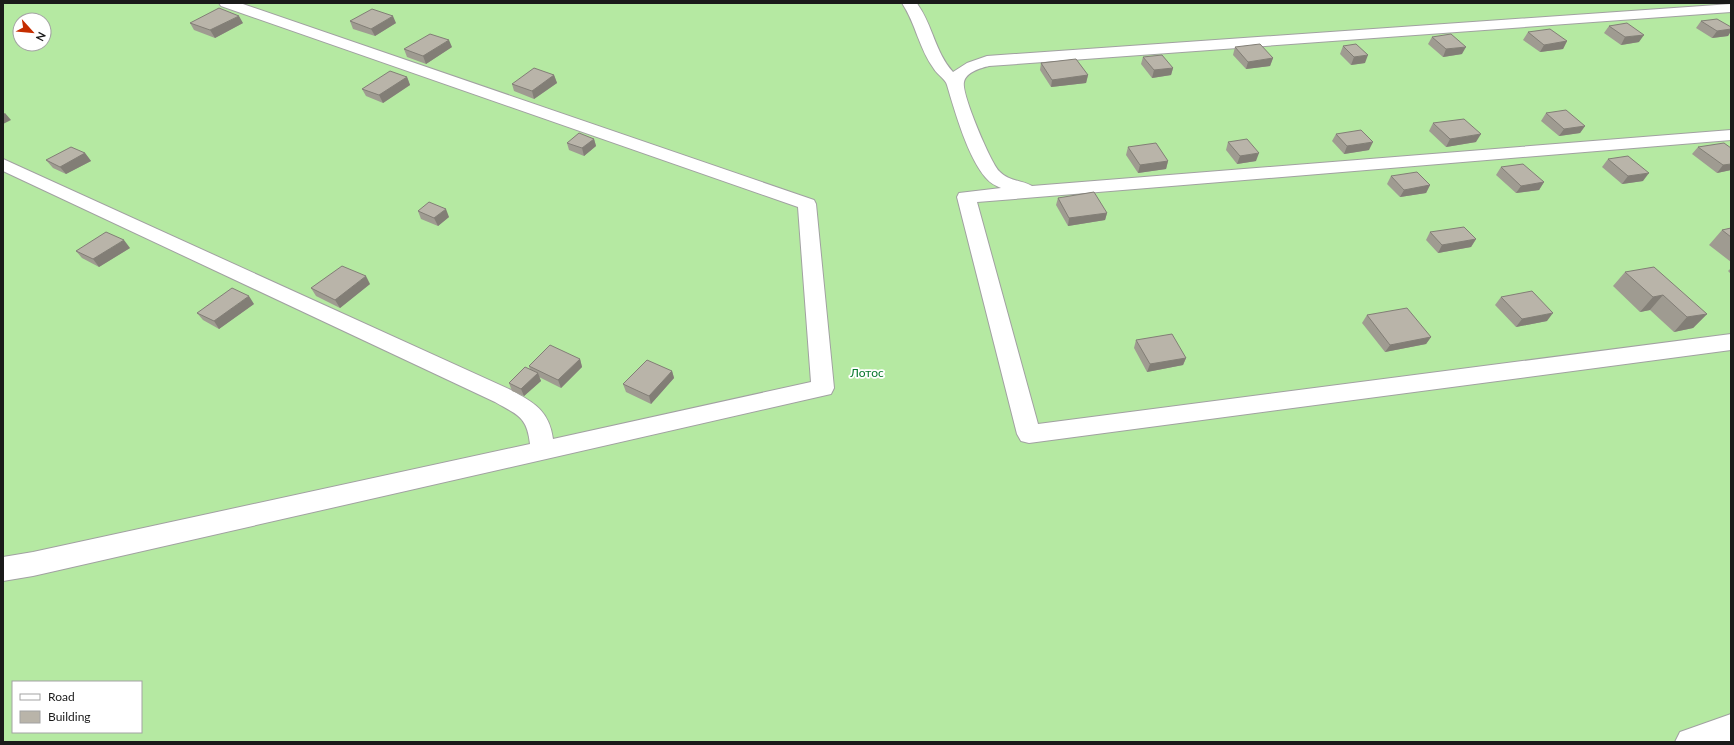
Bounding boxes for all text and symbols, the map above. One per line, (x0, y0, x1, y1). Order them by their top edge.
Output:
north arrow (12, 12, 52, 52)
text: N (34, 30, 49, 43)
park label: Лотос (849, 365, 884, 380)
legend (12, 681, 142, 733)
text: Road (48, 689, 75, 704)
text: Building (48, 709, 91, 724)

